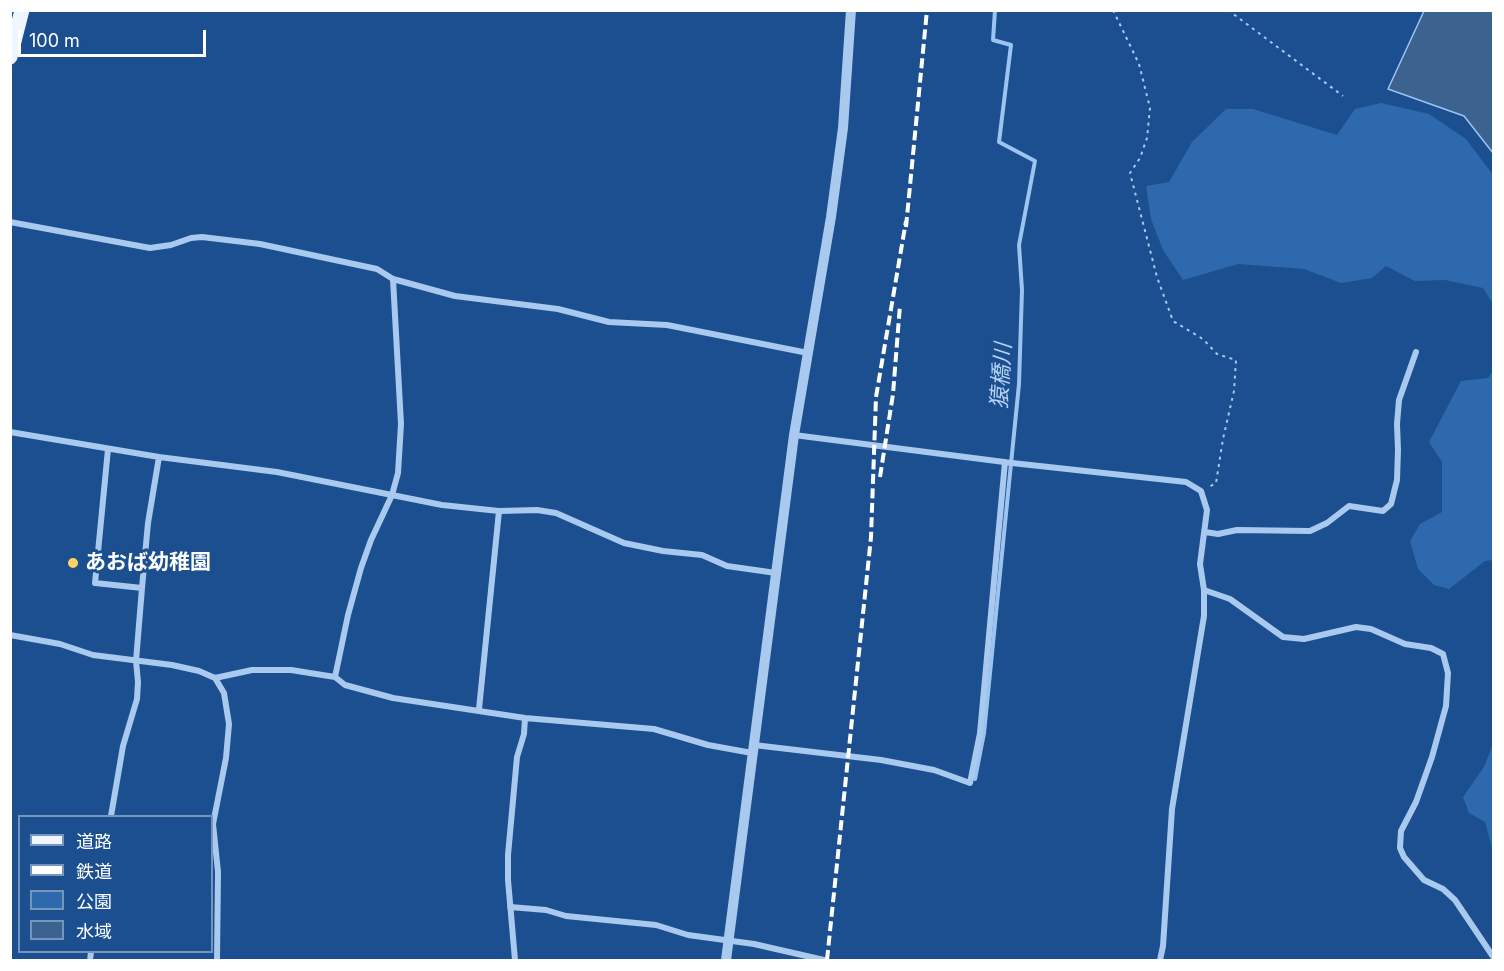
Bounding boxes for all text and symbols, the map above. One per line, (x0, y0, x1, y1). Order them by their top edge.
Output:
scale bar (21, 18, 208, 56)
text: 100 m (29, 30, 80, 51)
water label: 猿橋川 (987, 342, 1017, 410)
place label: あおば幼稚園 (85, 550, 211, 576)
marker: あおば幼稚園 (66, 556, 80, 570)
legend (18, 815, 213, 953)
text: 道路 (76, 831, 112, 852)
text: 鉄道 (76, 861, 112, 882)
text: 公園 (76, 891, 112, 912)
text: 水域 (76, 921, 112, 942)

